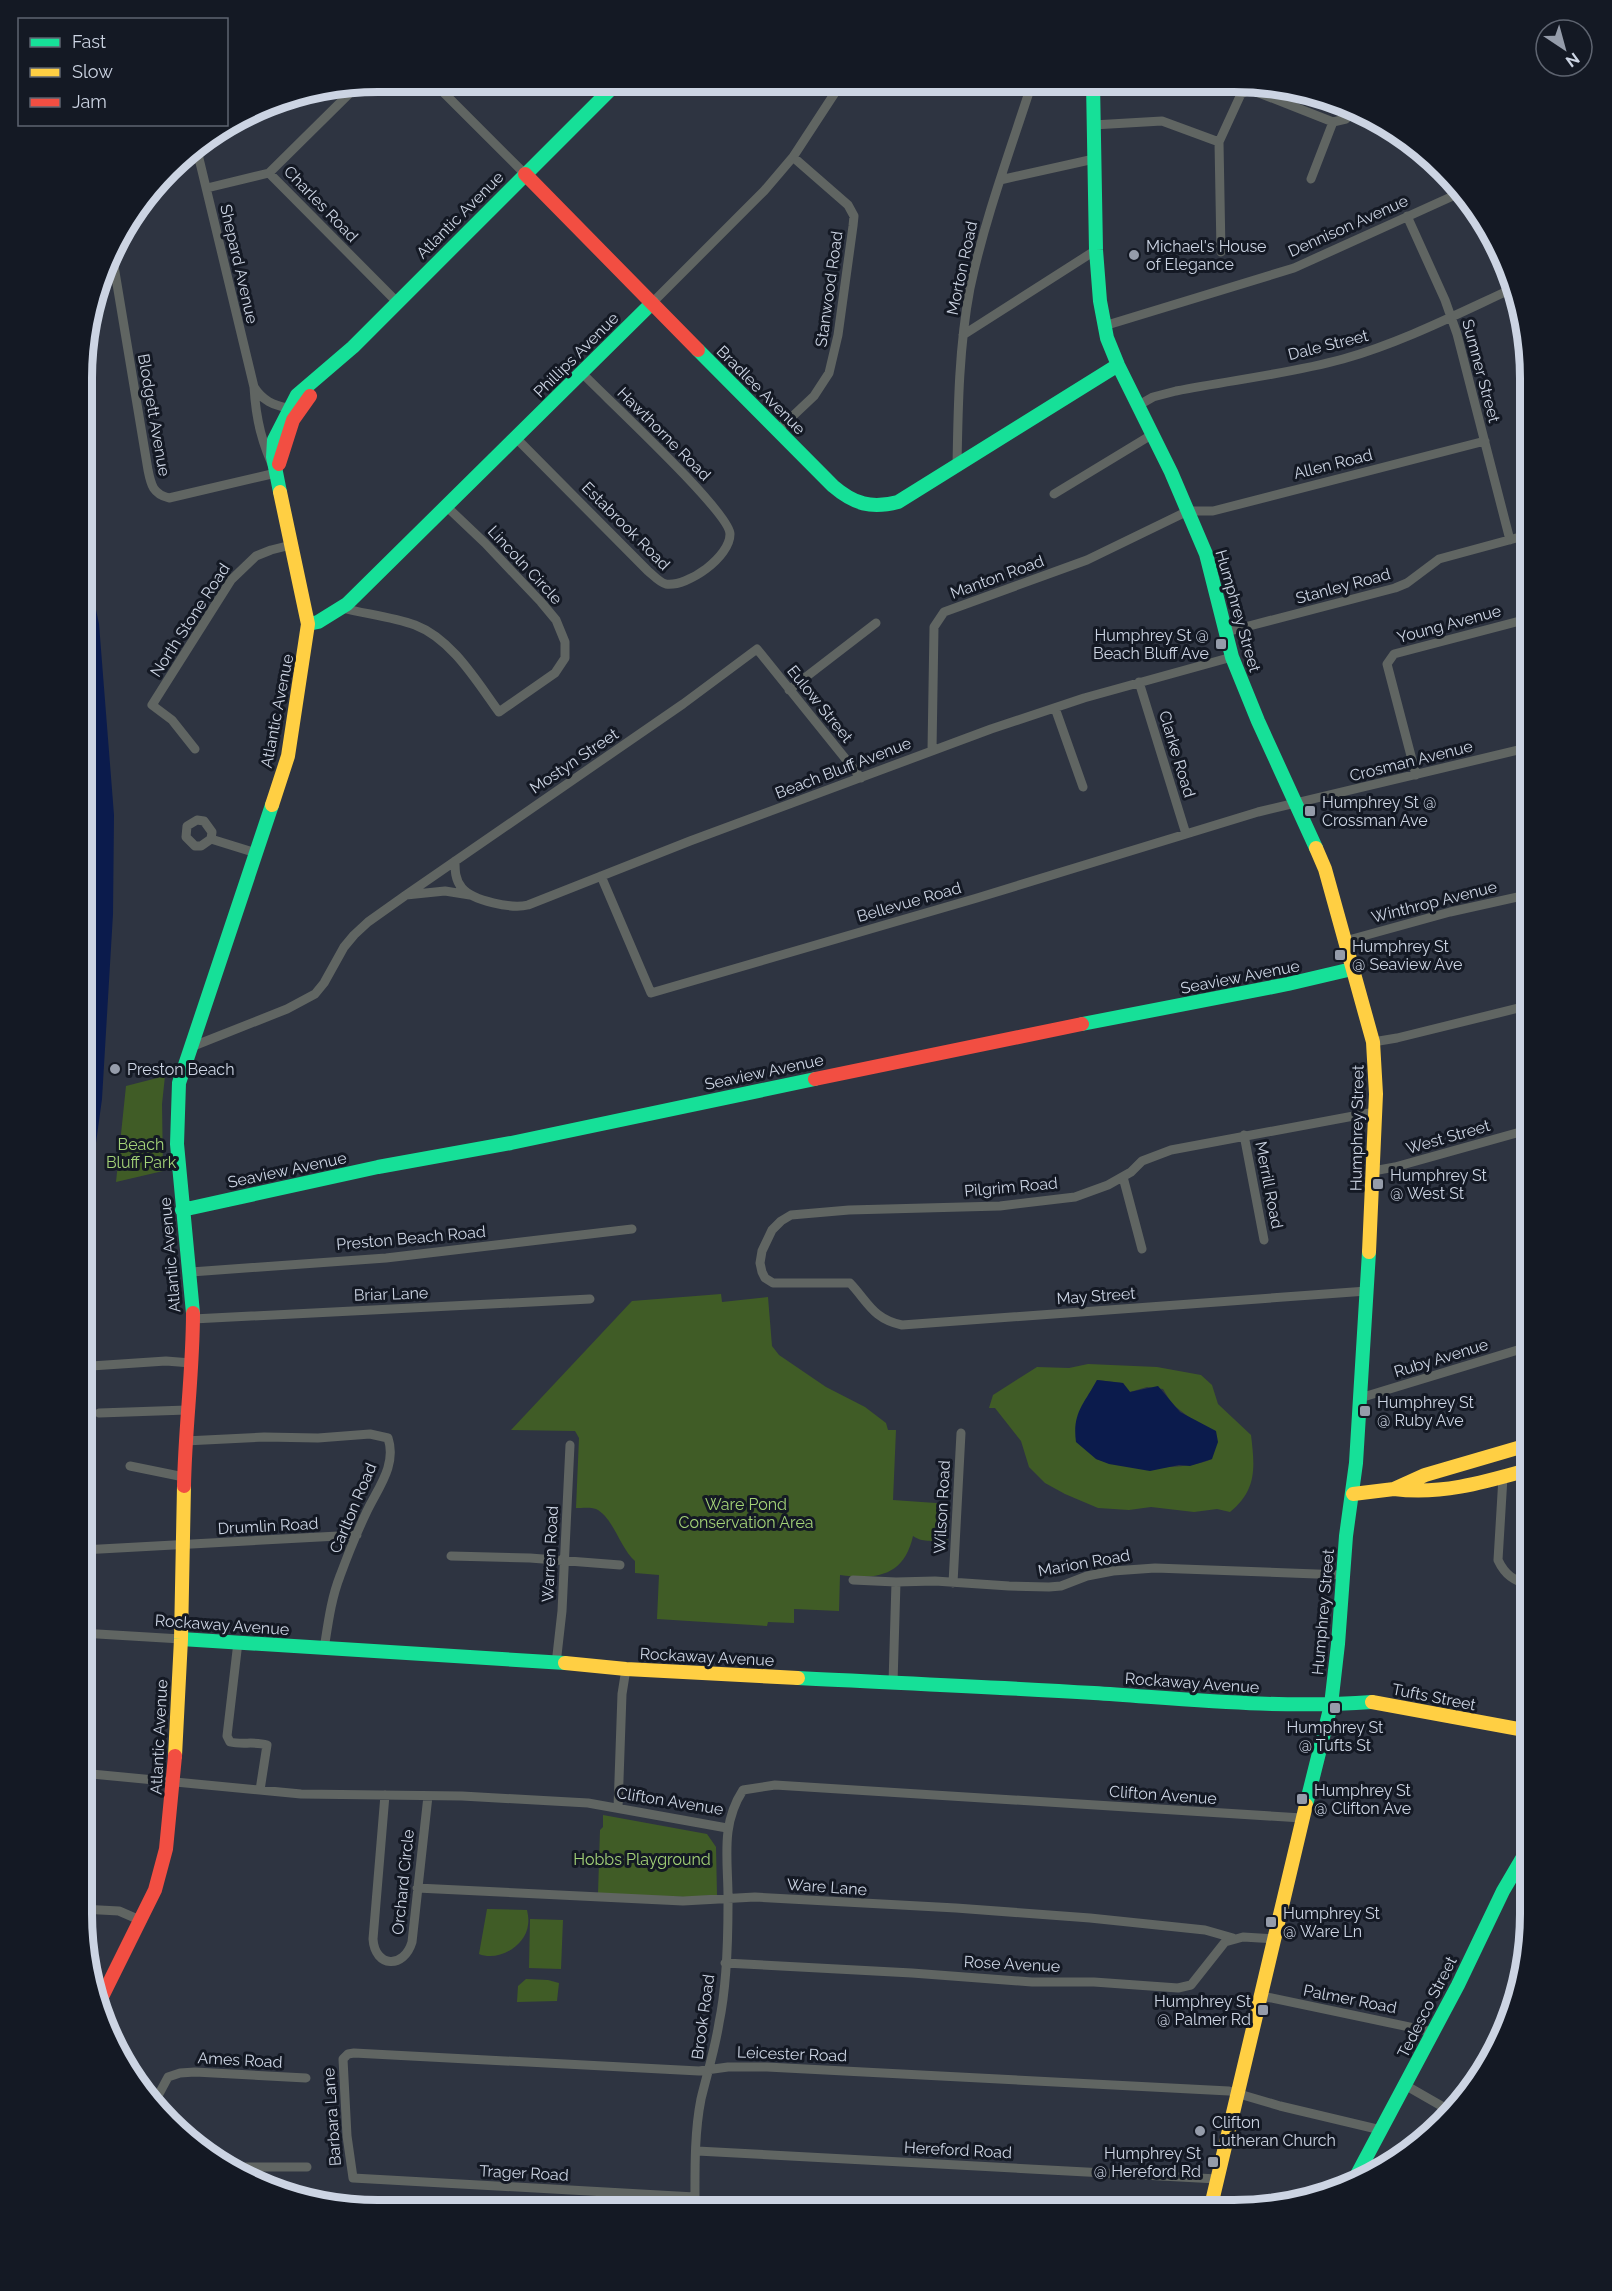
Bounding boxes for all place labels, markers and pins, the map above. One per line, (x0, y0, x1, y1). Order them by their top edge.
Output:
place label: Michael's House of Elegance (1146, 237, 1267, 274)
marker: Michael's House of Elegance (1127, 248, 1141, 262)
place label: Humphrey St @ Beach Bluff Ave (1093, 626, 1209, 663)
marker: Humphrey St @ Beach Bluff Ave (1214, 637, 1228, 651)
place label: Humphrey St @ Crossman Ave (1322, 793, 1436, 830)
marker: Humphrey St @ Crossman Ave (1303, 804, 1317, 818)
place label: Humphrey St @ Seaview Ave (1352, 937, 1462, 974)
marker: Humphrey St @ Seaview Ave (1333, 948, 1347, 962)
place label: Preston Beach (127, 1060, 234, 1079)
marker: Preston Beach (108, 1062, 122, 1076)
place label: Humphrey St @ West St (1390, 1166, 1488, 1203)
marker: Humphrey St @ West St (1371, 1177, 1385, 1191)
place label: Humphrey St @ Ruby Ave (1377, 1393, 1475, 1430)
marker: Humphrey St @ Ruby Ave (1358, 1404, 1372, 1418)
marker: Humphrey St @ Tufts St (1328, 1701, 1342, 1715)
place label: Humphrey St @ Tufts St (1287, 1718, 1384, 1755)
place label: Humphrey St @ Clifton Ave (1314, 1781, 1412, 1818)
marker: Humphrey St @ Clifton Ave (1295, 1792, 1309, 1806)
place label: Humphrey St @ Ware Ln (1283, 1904, 1381, 1941)
marker: Humphrey St @ Ware Ln (1264, 1915, 1278, 1929)
place label: Humphrey St @ Palmer Rd (1154, 1992, 1252, 2029)
marker: Humphrey St @ Palmer Rd (1256, 2003, 1270, 2017)
place label: Clifton Lutheran Church (1212, 2113, 1336, 2150)
marker: Clifton Lutheran Church (1193, 2124, 1207, 2138)
place label: Humphrey St @ Hereford Rd (1094, 2144, 1202, 2181)
marker: Humphrey St @ Hereford Rd (1206, 2155, 1220, 2169)

